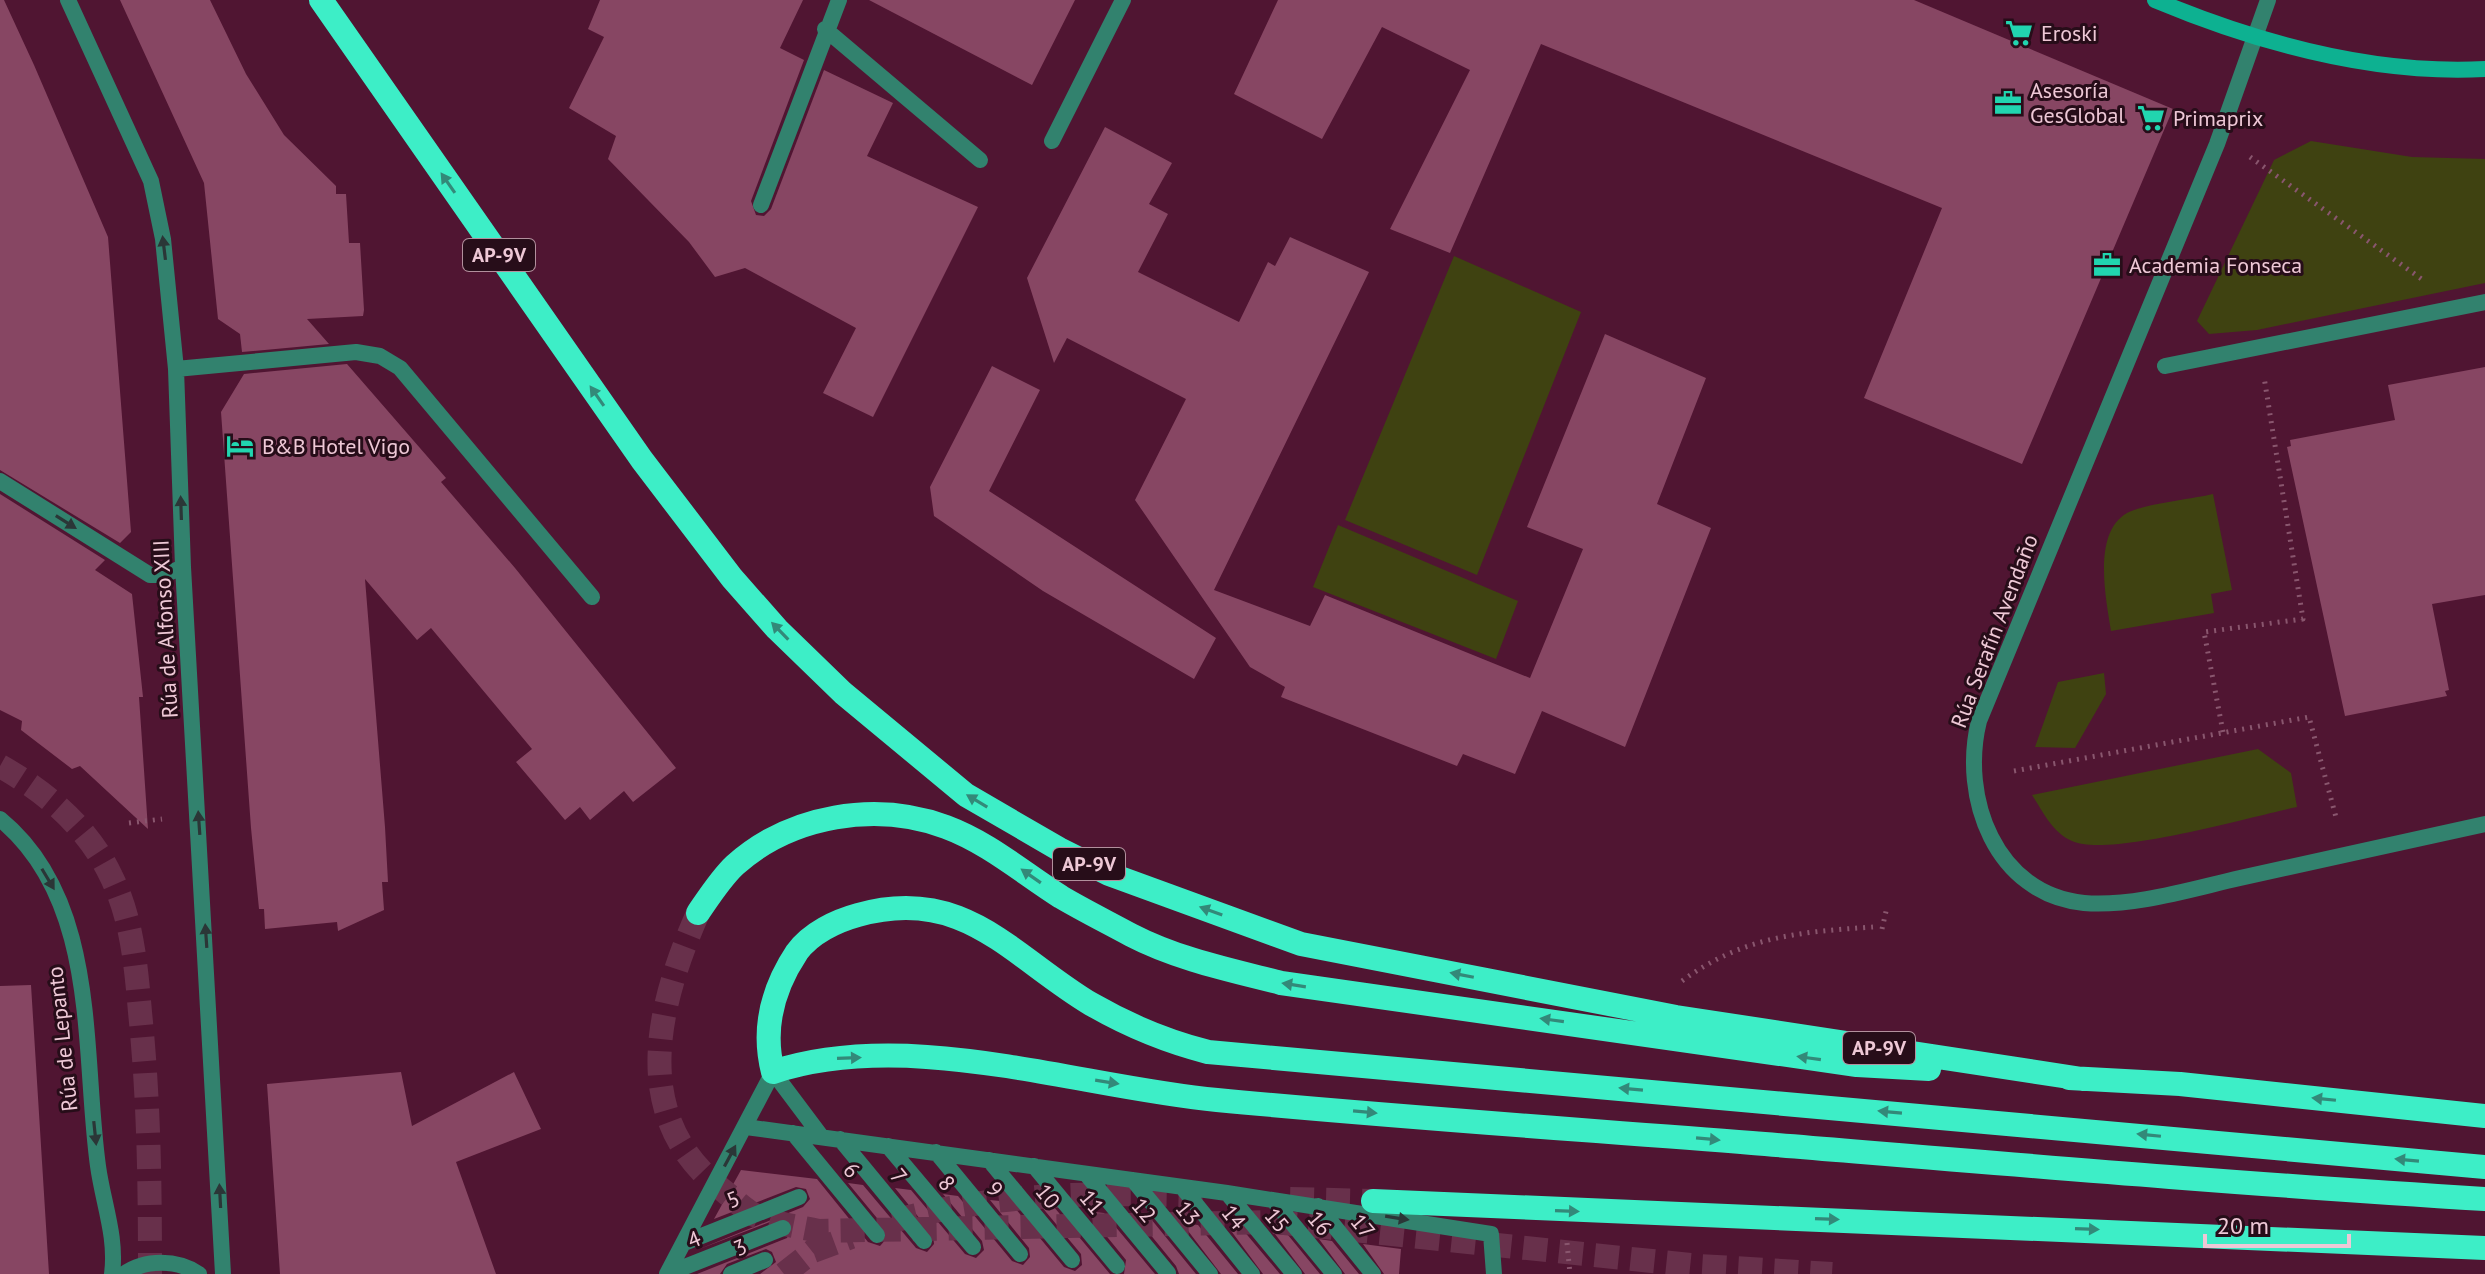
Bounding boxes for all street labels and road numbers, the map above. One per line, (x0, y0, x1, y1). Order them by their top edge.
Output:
road number: AP-9V (463, 239, 535, 271)
street label: Rúa Serafín Avendaño (1944, 530, 2044, 732)
street label: Rúa de Alfonso XIII (146, 539, 184, 719)
road number: AP-9V (1053, 848, 1125, 880)
street label: Rúa de Lepanto (40, 965, 84, 1113)
road number: AP-9V (1843, 1032, 1915, 1064)
street label: 6 (837, 1156, 867, 1184)
street label: 7 (884, 1163, 914, 1189)
street label: 8 (932, 1169, 962, 1197)
street label: 9 (980, 1175, 1010, 1203)
street label: 10 (1030, 1178, 1066, 1214)
street label: 5 (722, 1184, 744, 1214)
street label: 11 (1074, 1184, 1110, 1220)
street label: 12 (1126, 1192, 1162, 1228)
street label: 13 (1170, 1195, 1206, 1231)
street label: 14 (1216, 1199, 1252, 1235)
street label: 15 (1259, 1202, 1295, 1238)
street label: 16 (1302, 1205, 1338, 1241)
street label: 17 (1345, 1208, 1381, 1244)
street label: 4 (683, 1224, 705, 1254)
street label: 3 (729, 1232, 751, 1262)

